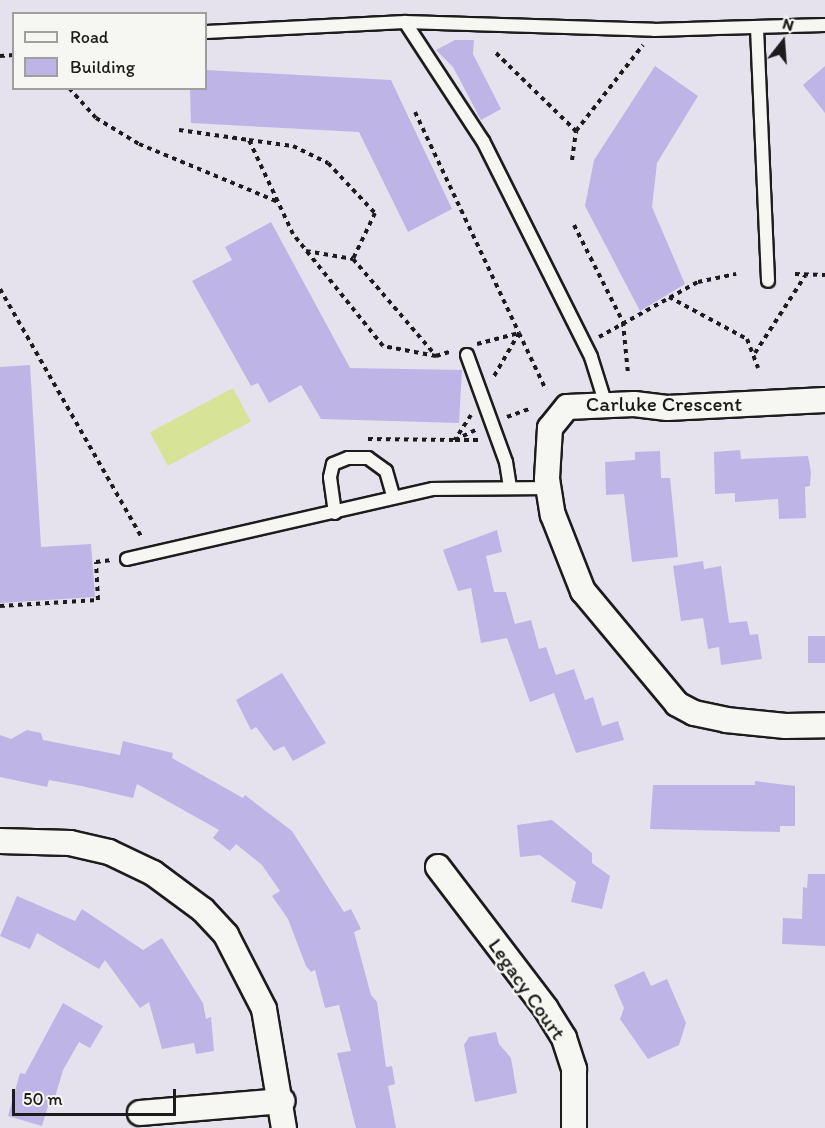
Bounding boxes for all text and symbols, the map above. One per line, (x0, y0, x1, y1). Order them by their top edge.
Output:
legend (12, 12, 207, 90)
north arrow (753, 12, 813, 72)
text: N (780, 14, 796, 35)
text: Road (70, 26, 109, 48)
text: Building (70, 56, 135, 78)
street label: Carluke Crescent (586, 391, 742, 417)
street label: Legacy Court (483, 934, 571, 1044)
scale bar (15, 1077, 178, 1115)
text: 50 m (23, 1088, 63, 1110)

